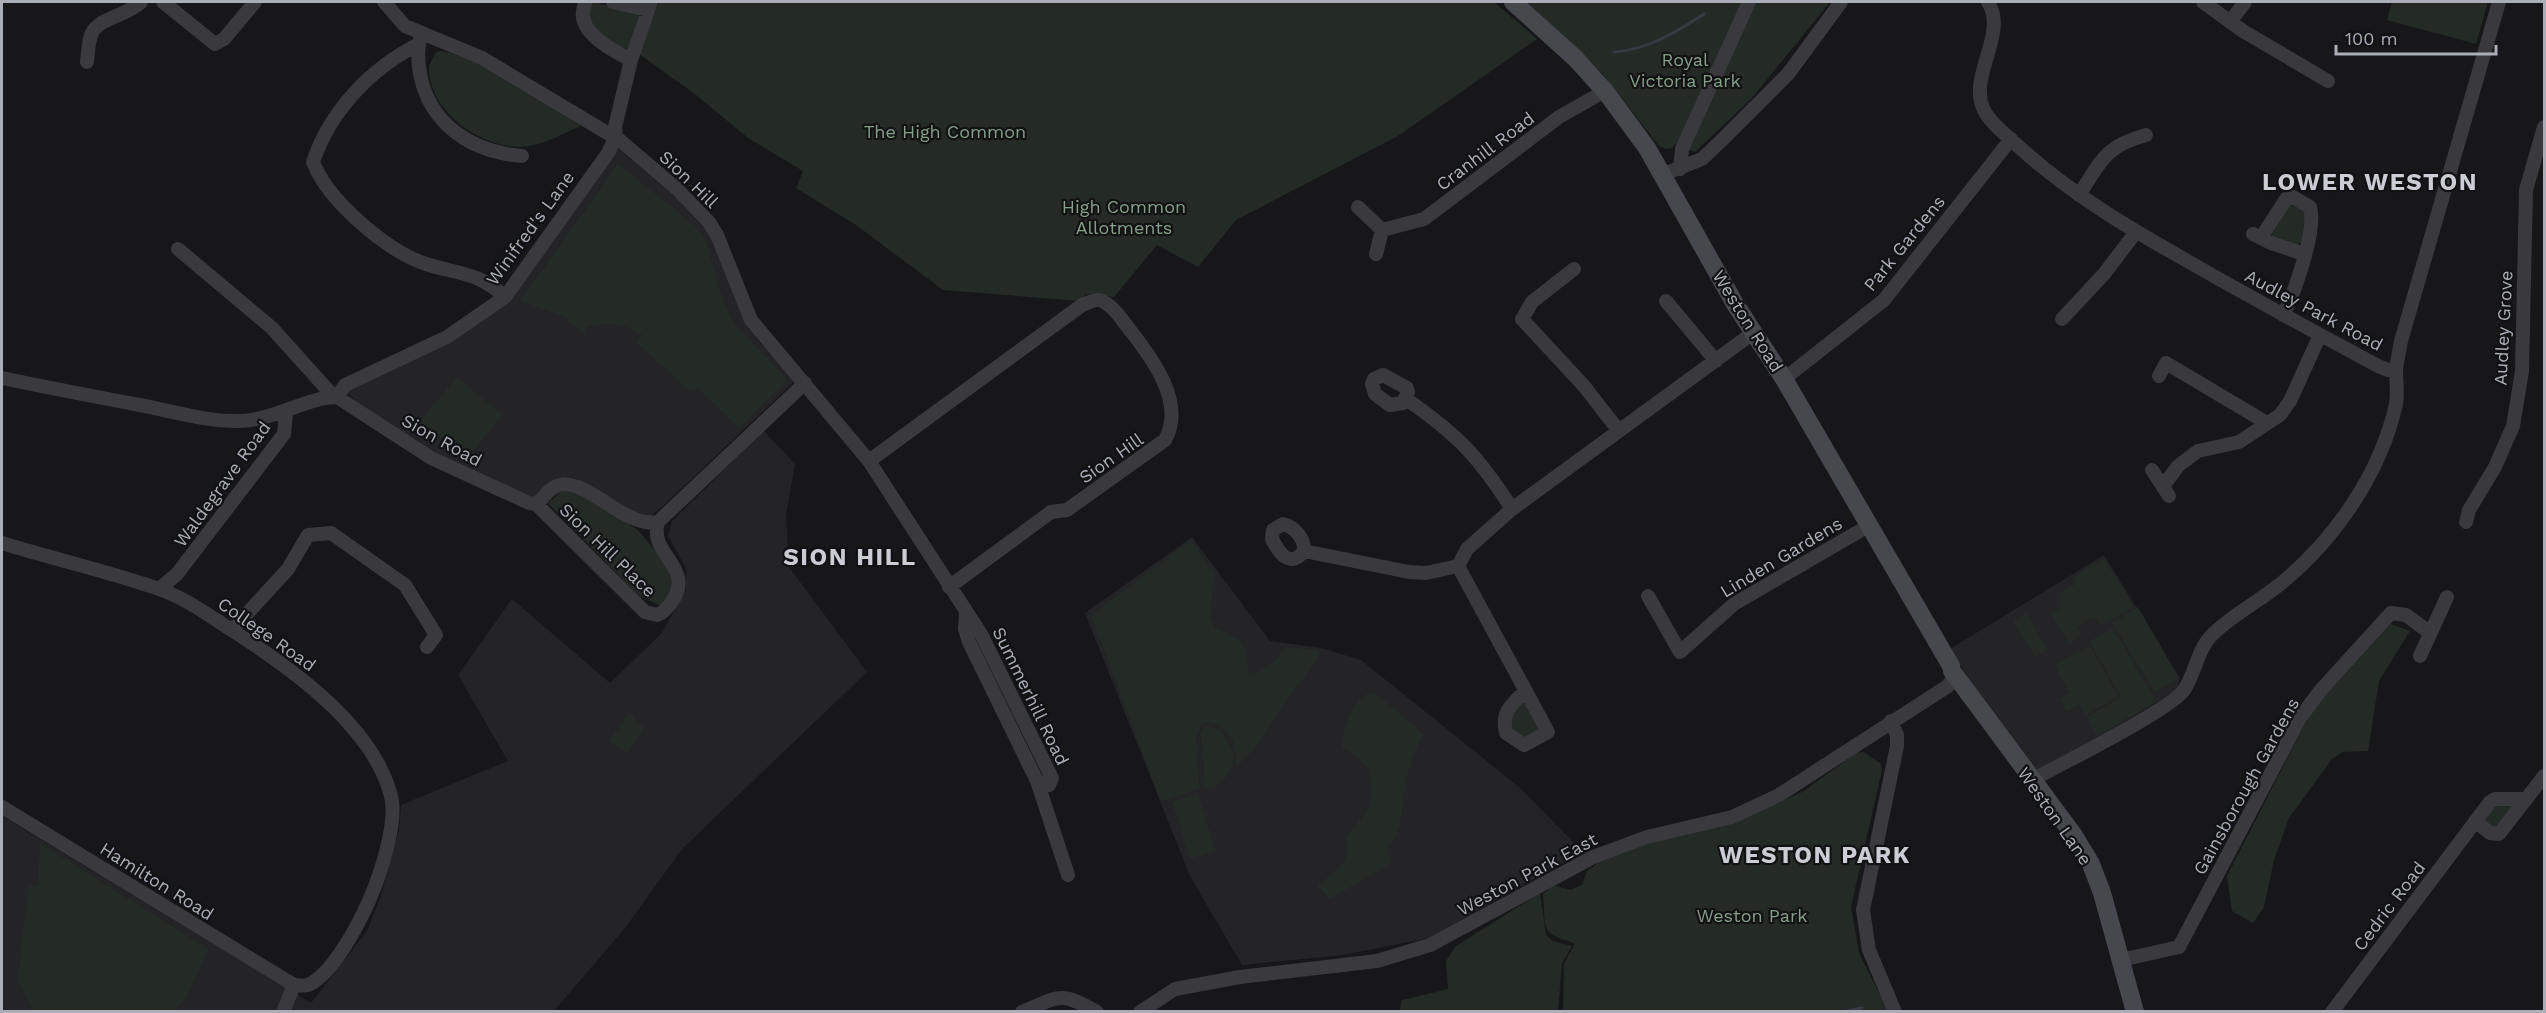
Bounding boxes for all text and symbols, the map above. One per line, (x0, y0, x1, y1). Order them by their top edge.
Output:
scale bar (2336, 18, 2496, 56)
text: 100 m (2345, 28, 2398, 49)
park label: Royal Victoria Park (1629, 49, 1741, 91)
street label: Cranhill Road (1432, 107, 1538, 195)
park label: The High Common (864, 121, 1026, 142)
street label: Sion Hill (655, 146, 723, 212)
street label: Winifred's Lane (482, 167, 578, 289)
district label: LOWER WESTON (2262, 168, 2478, 196)
street label: Park Gardens (1859, 191, 1949, 295)
park label: High Common Allotments (1062, 196, 1186, 238)
street label: Audley Park Road (2242, 265, 2386, 355)
street label: Weston Road (1708, 266, 1788, 376)
street label: Audley Grove (2490, 270, 2516, 386)
street label: Sion Road (398, 409, 486, 471)
street label: Waldegrave Road (169, 417, 275, 551)
street label: Sion Hill (1075, 428, 1147, 488)
street label: Sion Hill Place (555, 499, 661, 601)
street label: Linden Gardens (1716, 512, 1846, 602)
district label: SION HILL (783, 543, 917, 571)
street label: College Road (214, 593, 320, 675)
street label: Summerhill Road (988, 624, 1074, 768)
street label: Gainsborough Gardens (2189, 694, 2303, 878)
street label: Weston Lane (2014, 763, 2096, 869)
street label: Weston Park East (1453, 828, 1601, 920)
street label: Hamilton Road (96, 838, 218, 924)
district label: WESTON PARK (1719, 841, 1911, 869)
street label: Cedric Road (2349, 857, 2429, 955)
park label: Weston Park (1697, 905, 1807, 926)

